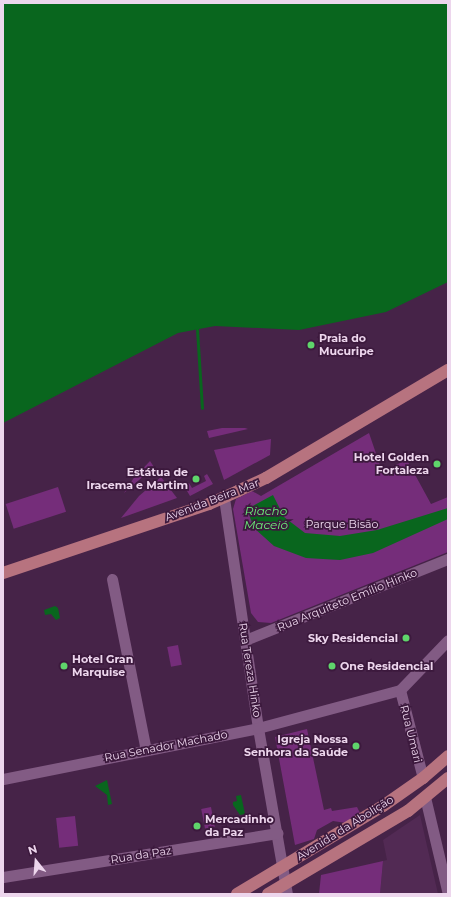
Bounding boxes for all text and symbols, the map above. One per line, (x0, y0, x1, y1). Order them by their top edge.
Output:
place label: Praia do Mucuripe (319, 332, 374, 358)
marker: Praia do Mucuripe (306, 340, 316, 350)
place label: Hotel Golden Fortaleza (354, 451, 429, 477)
marker: Hotel Golden Fortaleza (432, 459, 442, 469)
place label: Estátua de Iracema e Martim (87, 466, 188, 492)
marker: Estátua de Iracema e Martim (191, 474, 201, 484)
street label: Avenida Beira Mar (163, 476, 261, 524)
water label: Riacho Maceió (244, 504, 288, 532)
park label: Parque Bisão (306, 517, 378, 531)
street label: Rua Arquiteto Emílio Hinko (275, 566, 419, 634)
street label: Rua Tereza Hinko (236, 622, 264, 718)
place label: Sky Residencial (308, 631, 398, 645)
marker: Sky Residencial (401, 633, 411, 643)
place label: Hotel Gran Marquise (72, 653, 133, 679)
place label: One Residencial (340, 659, 433, 673)
marker: Hotel Gran Marquise (59, 661, 69, 671)
marker: One Residencial (327, 661, 337, 671)
street label: Rua Umari (397, 704, 425, 764)
street label: Rua Senador Machado (103, 728, 229, 764)
place label: Igreja Nossa Senhora da Saúde (244, 733, 348, 759)
marker: Igreja Nossa Senhora da Saúde (351, 741, 361, 751)
street label: Avenida da Abolição (294, 793, 396, 863)
place label: Mercadinho da Paz (205, 813, 274, 839)
marker: Mercadinho da Paz (192, 821, 202, 831)
north arrow (16, 841, 56, 881)
text: N (26, 842, 39, 858)
street label: Rua da Paz (110, 844, 172, 866)

